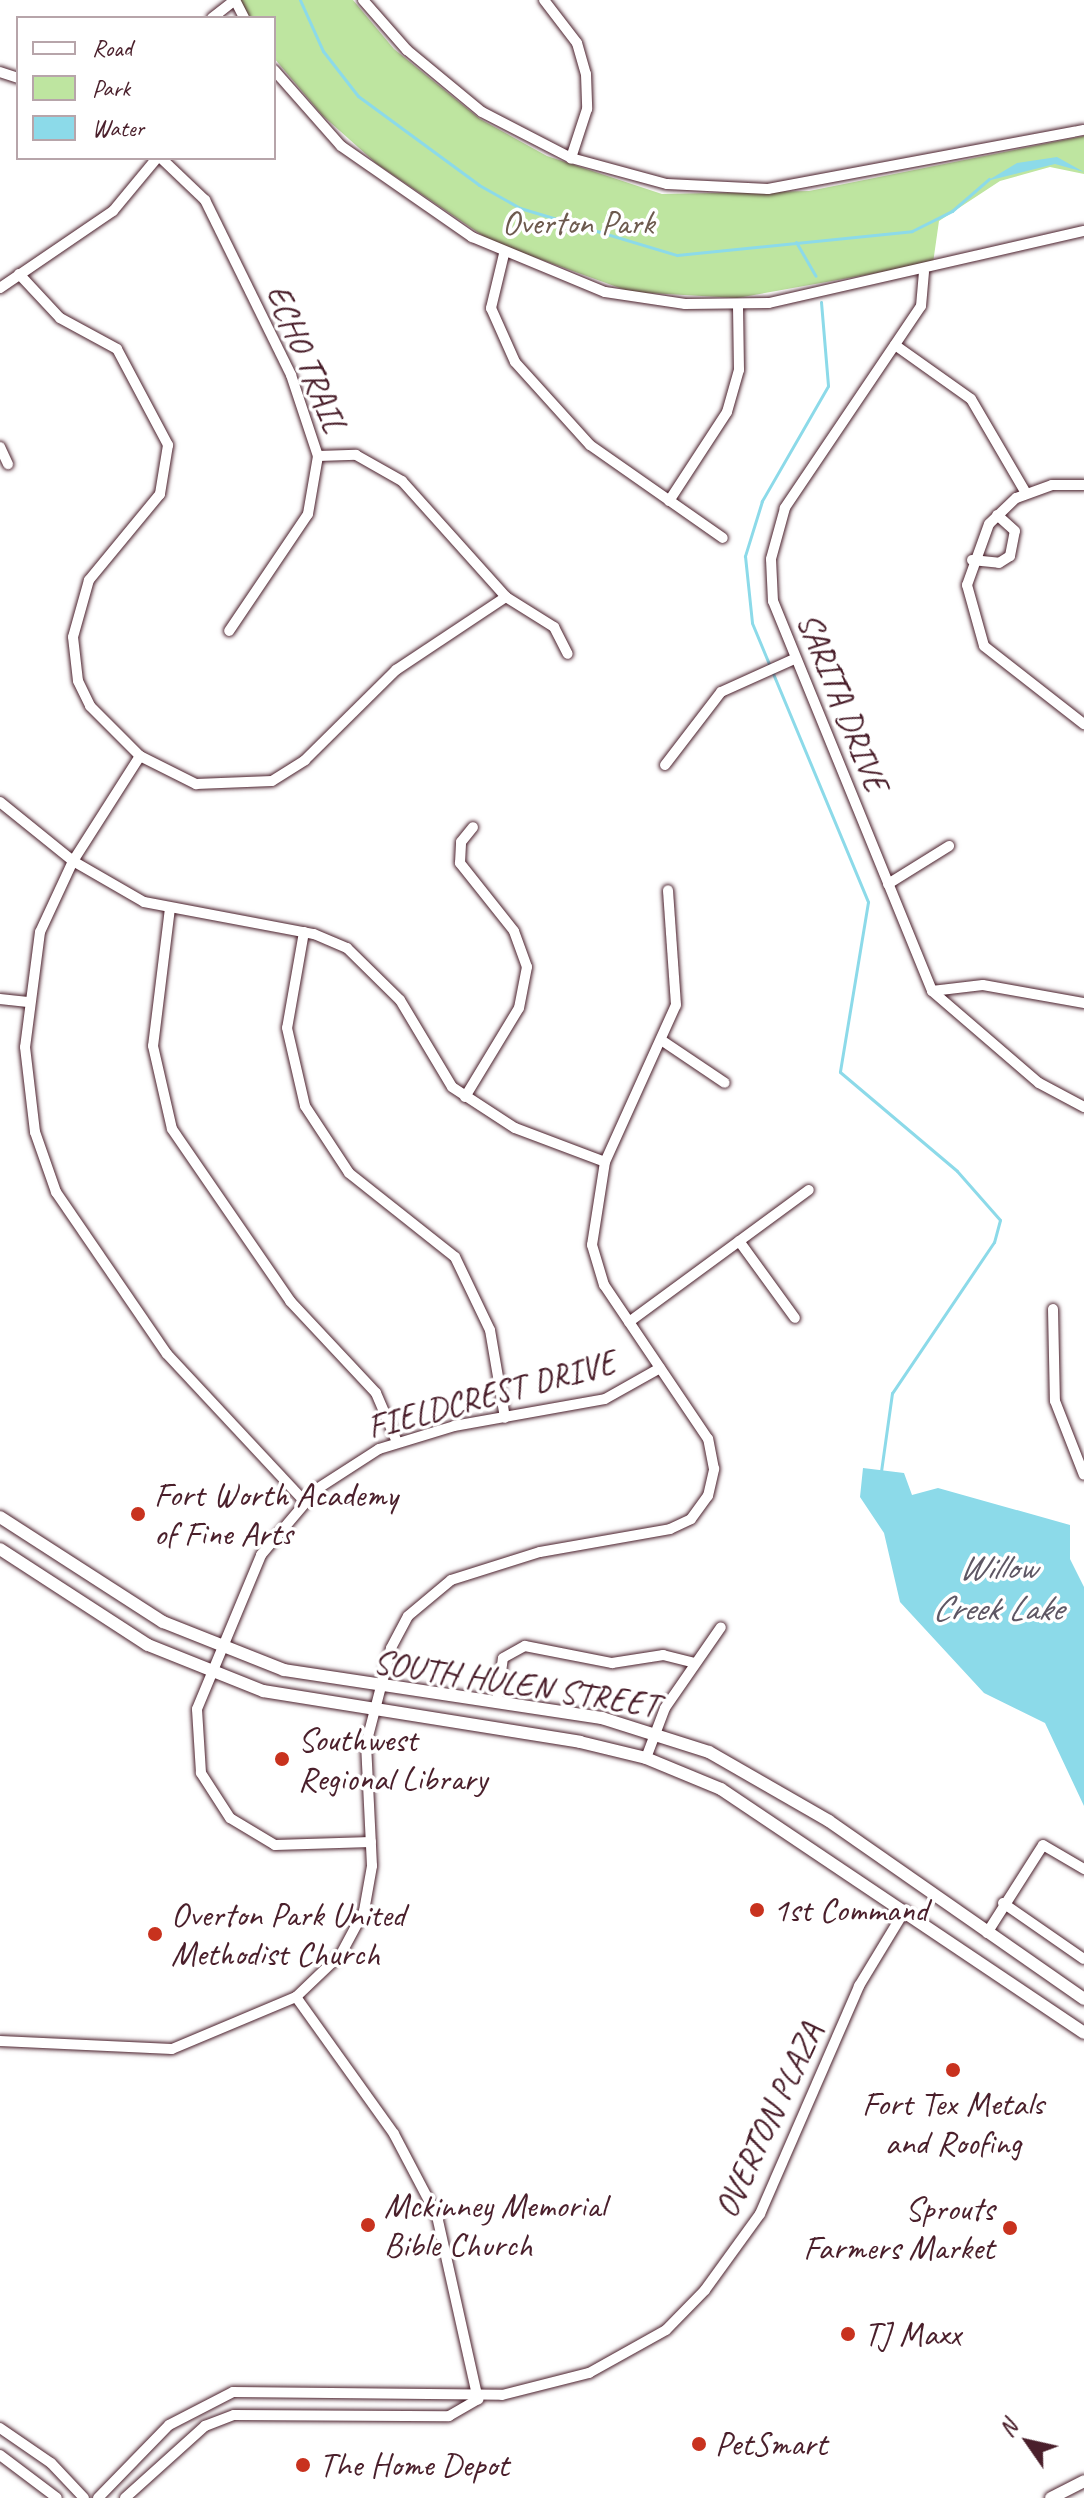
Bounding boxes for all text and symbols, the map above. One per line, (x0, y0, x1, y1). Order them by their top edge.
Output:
legend (16, 16, 276, 160)
text: Road (92, 33, 132, 63)
text: Park (92, 73, 130, 103)
text: Water (92, 113, 144, 143)
park label: Overton Park (501, 203, 655, 243)
street label: ECHO TRAIL (258, 278, 356, 438)
street label: SARITA DRIVE (789, 607, 897, 797)
street label: FIELDCREST DRIVE (362, 1341, 620, 1447)
place label: Fort Worth Academy of Fine Arts (154, 1474, 395, 1554)
marker: Fort Worth Academy of Fine Arts (129, 1505, 147, 1523)
water label: Willow Creek Lake (931, 1545, 1063, 1630)
street label: SOUTH HULEN STREET (370, 1640, 662, 1726)
place label: Southwest Regional Library (298, 1719, 487, 1798)
marker: Southwest Regional Library (273, 1750, 291, 1768)
place label: 1st Command (773, 1890, 930, 1930)
place label: Overton Park United Methodist Church (171, 1894, 406, 1974)
marker: 1st Command (748, 1901, 766, 1919)
marker: Overton Park United Methodist Church (146, 1925, 164, 1943)
street label: OVERTON PLAZA (705, 2016, 831, 2224)
marker: Fort Tex Metals and Roofing (944, 2061, 962, 2079)
place label: Fort Tex Metals and Roofing (863, 2083, 1043, 2162)
place label: Mckinney Memorial Bible Church (384, 2185, 607, 2264)
place label: Sprouts Farmers Market (802, 2188, 994, 2268)
marker: Mckinney Memorial Bible Church (359, 2216, 377, 2234)
marker: Sprouts Farmers Market (1001, 2219, 1019, 2237)
place label: TJ Maxx (864, 2314, 961, 2354)
marker: TJ Maxx (839, 2325, 857, 2343)
north arrow (988, 2402, 1068, 2482)
text: N (993, 2415, 1024, 2442)
place label: PetSmart (715, 2424, 827, 2464)
marker: PetSmart (690, 2435, 708, 2453)
place label: The Home Depot (319, 2445, 507, 2485)
marker: The Home Depot (294, 2456, 312, 2474)

